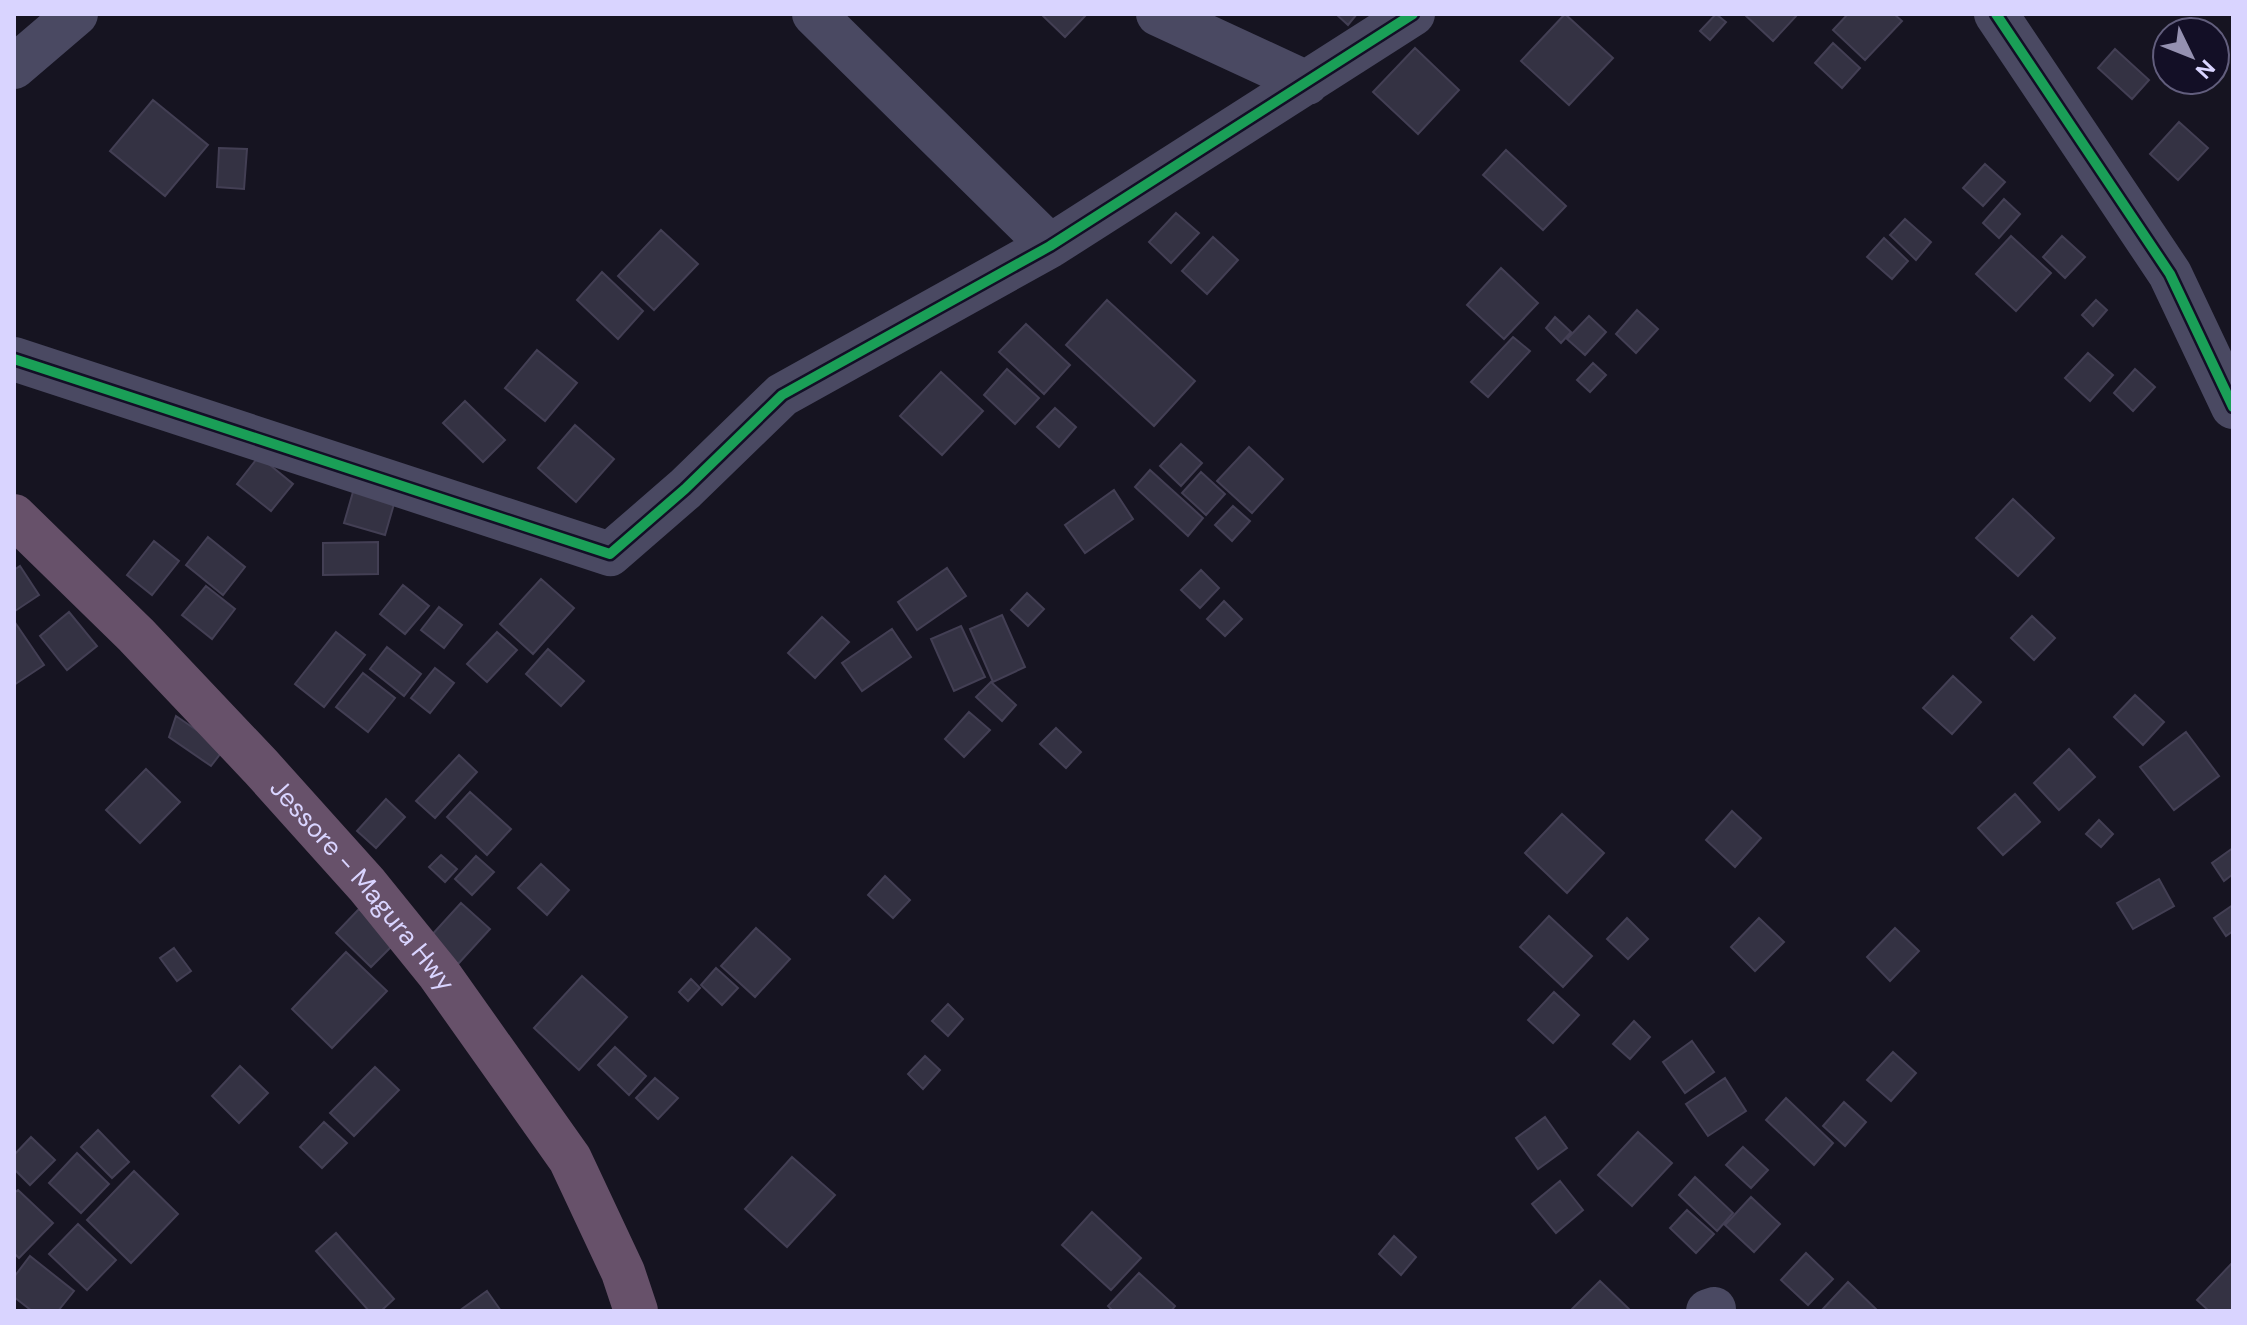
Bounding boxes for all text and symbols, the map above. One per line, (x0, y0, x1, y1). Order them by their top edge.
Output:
north arrow (2151, 16, 2231, 96)
text: N (2189, 54, 2221, 85)
street label: Jessore - Magura Hwy (262, 771, 463, 998)

